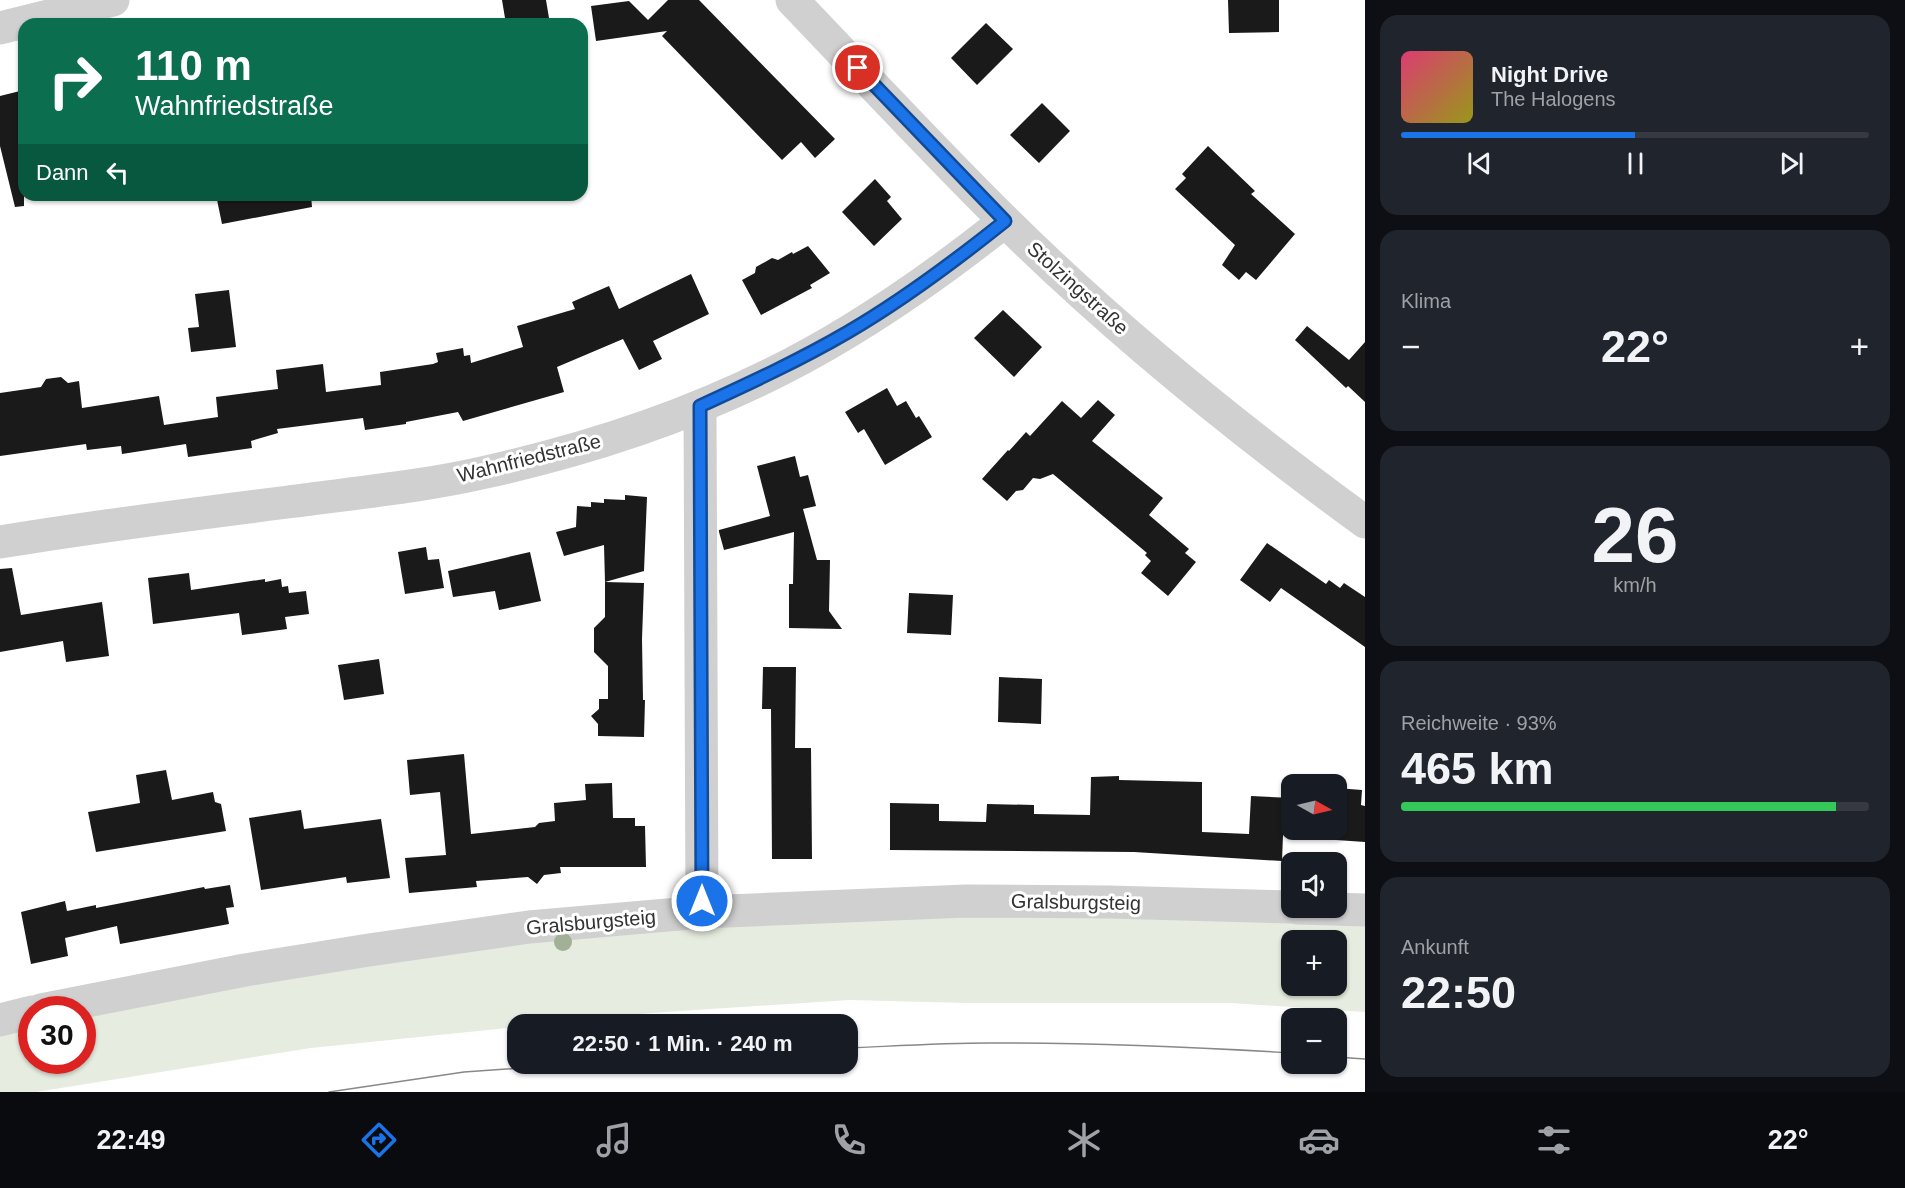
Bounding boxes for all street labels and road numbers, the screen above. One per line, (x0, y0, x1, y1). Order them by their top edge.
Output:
street label: Stolzingstraße (1023, 237, 1133, 339)
street label: Wahnfriedstraße (455, 430, 603, 486)
street label: Gralsburgsteig (1011, 890, 1141, 914)
street label: Gralsburgsteig (525, 905, 657, 939)

